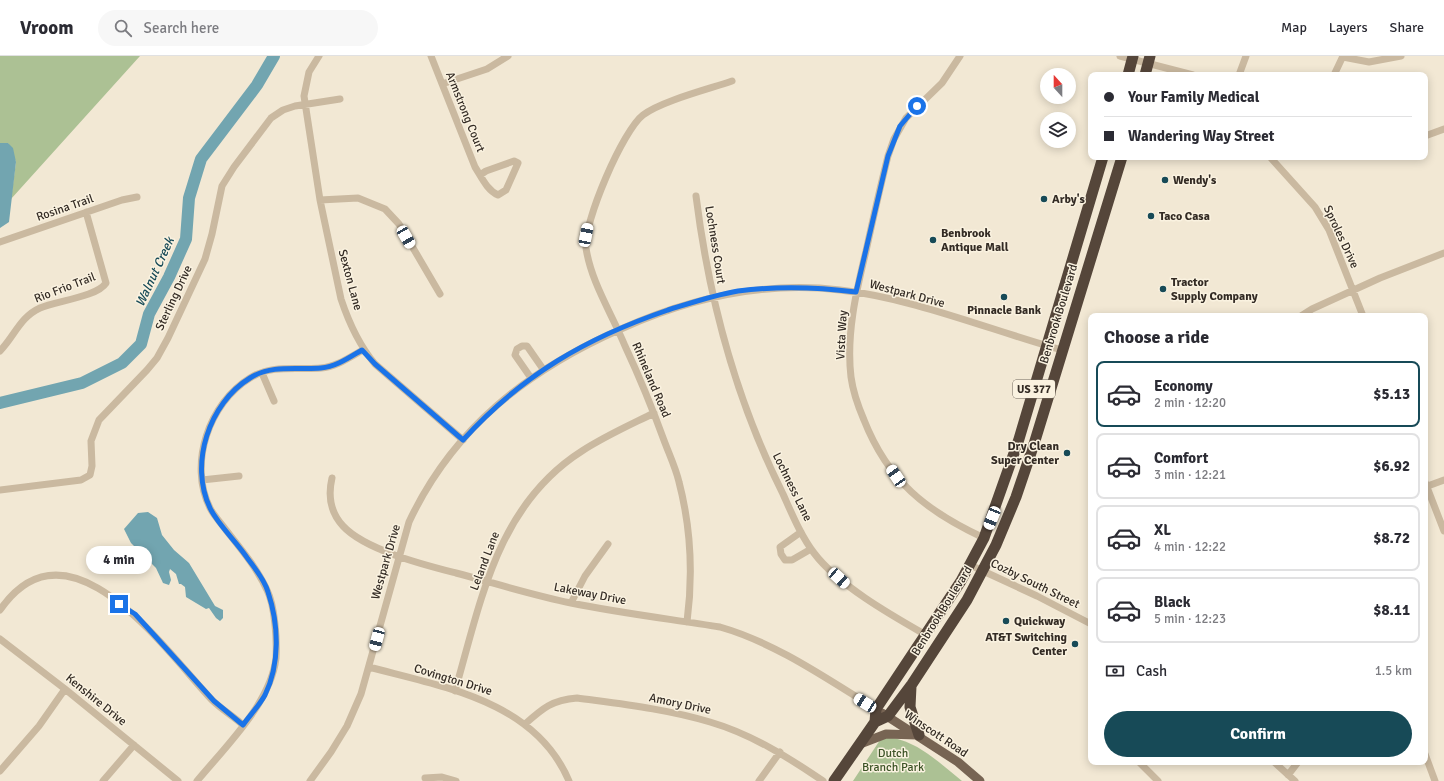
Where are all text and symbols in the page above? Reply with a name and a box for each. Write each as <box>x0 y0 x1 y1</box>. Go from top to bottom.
search box <box>98 10 378 46</box>
text: Vroom <box>20 16 74 40</box>
icon: search <box>112 17 134 39</box>
text: Search here <box>144 19 219 37</box>
text: Map <box>1281 19 1307 36</box>
text: Layers <box>1329 19 1368 36</box>
text: Share <box>1390 19 1424 36</box>
north arrow <box>1040 68 1076 104</box>
map controls <box>1040 68 1076 148</box>
street label: Armstrong Court <box>442 70 488 154</box>
text: Your Family Medical <box>1128 88 1259 106</box>
route start <box>908 97 926 115</box>
button: layers <box>1040 112 1076 148</box>
text: Wandering Way Street <box>1128 127 1274 145</box>
place label: Wendy's <box>1173 173 1217 188</box>
marker: Wendy's <box>1160 175 1170 185</box>
street label: Rosina Trail <box>34 191 96 225</box>
place label: Arby's <box>1052 192 1086 207</box>
marker: Arby's <box>1039 194 1049 204</box>
street label: Sproles Drive <box>1320 203 1362 271</box>
street label: Lochness Court <box>701 205 729 285</box>
place label: Taco Casa <box>1159 209 1210 224</box>
marker: Taco Casa <box>1146 211 1156 221</box>
car <box>578 222 594 248</box>
car <box>395 224 417 250</box>
place label: Benbrook Antique Mall <box>941 226 1009 255</box>
water label: Walnut Creek <box>132 234 179 309</box>
marker: Benbrook Antique Mall <box>928 235 938 245</box>
street label: Sexton Lane <box>335 248 365 312</box>
street label: Sterling Drive <box>152 263 196 333</box>
street label: Benbrook Boulevard <box>1037 263 1081 365</box>
street label: Rio Frio Trail <box>32 269 98 307</box>
place label: Tractor Supply Company <box>1171 275 1258 304</box>
street label: Westpark Drive <box>868 277 946 311</box>
marker: Tractor Supply Company <box>1158 284 1168 294</box>
marker: Pinnacle Bank <box>999 292 1009 302</box>
place label: Pinnacle Bank <box>967 303 1042 318</box>
street label: Vista Way <box>833 309 851 360</box>
text: Choose a ride <box>1104 326 1209 348</box>
street label: Rhineland Road <box>628 340 674 420</box>
icon: car <box>1106 376 1142 412</box>
text: Economy <box>1154 377 1213 395</box>
road number: US 377 <box>1013 380 1055 398</box>
text: $5.13 <box>1373 385 1410 403</box>
text: 2 min · 12:20 <box>1154 395 1226 411</box>
place label: Dry Clean Super Center <box>991 439 1059 468</box>
marker: Dry Clean Super Center <box>1062 448 1072 458</box>
icon: car <box>1106 448 1142 484</box>
text: Comfort <box>1154 449 1208 467</box>
street label: Lochness Lane <box>769 450 815 524</box>
text: $6.92 <box>1373 457 1410 475</box>
car <box>884 463 908 489</box>
text: 3 min · 12:21 <box>1154 467 1226 483</box>
car <box>982 505 1002 531</box>
icon: car <box>1106 520 1142 556</box>
text: XL <box>1154 521 1171 539</box>
street label: Westpark Drive <box>368 523 404 601</box>
street label: Leland Lane <box>467 529 503 593</box>
text: $8.72 <box>1373 529 1410 547</box>
text: 4 min · 12:22 <box>1154 539 1226 555</box>
callout: 4 min <box>86 546 152 574</box>
text: 4 min <box>103 552 135 568</box>
street label: Cozby South Street <box>988 556 1082 612</box>
street label: Benbrook Boulevard <box>908 563 976 659</box>
car <box>826 566 852 590</box>
street label: Lakeway Drive <box>553 580 627 608</box>
icon: car <box>1106 592 1142 628</box>
text: Black <box>1154 593 1191 611</box>
route end <box>110 595 128 613</box>
text: $8.11 <box>1373 601 1410 619</box>
text: 5 min · 12:23 <box>1154 611 1226 627</box>
place label: Quickway <box>1014 614 1065 629</box>
marker: Quickway <box>1001 616 1011 626</box>
car <box>368 626 386 652</box>
place label: AT&T Switching Center <box>985 630 1068 659</box>
marker: AT&T Switching Center <box>1070 639 1080 649</box>
icon: cash <box>1104 660 1126 682</box>
street label: Covington Drive <box>412 661 494 699</box>
text: Cash <box>1136 662 1167 680</box>
text: 1.5 km <box>1375 663 1412 679</box>
street label: Kenshire Drive <box>62 671 130 729</box>
street label: Amory Drive <box>648 690 712 718</box>
car <box>852 692 878 714</box>
street label: Winscott Road <box>901 707 971 761</box>
button: Confirm <box>1104 711 1412 757</box>
park label: Dutch Branch Park <box>862 746 924 775</box>

